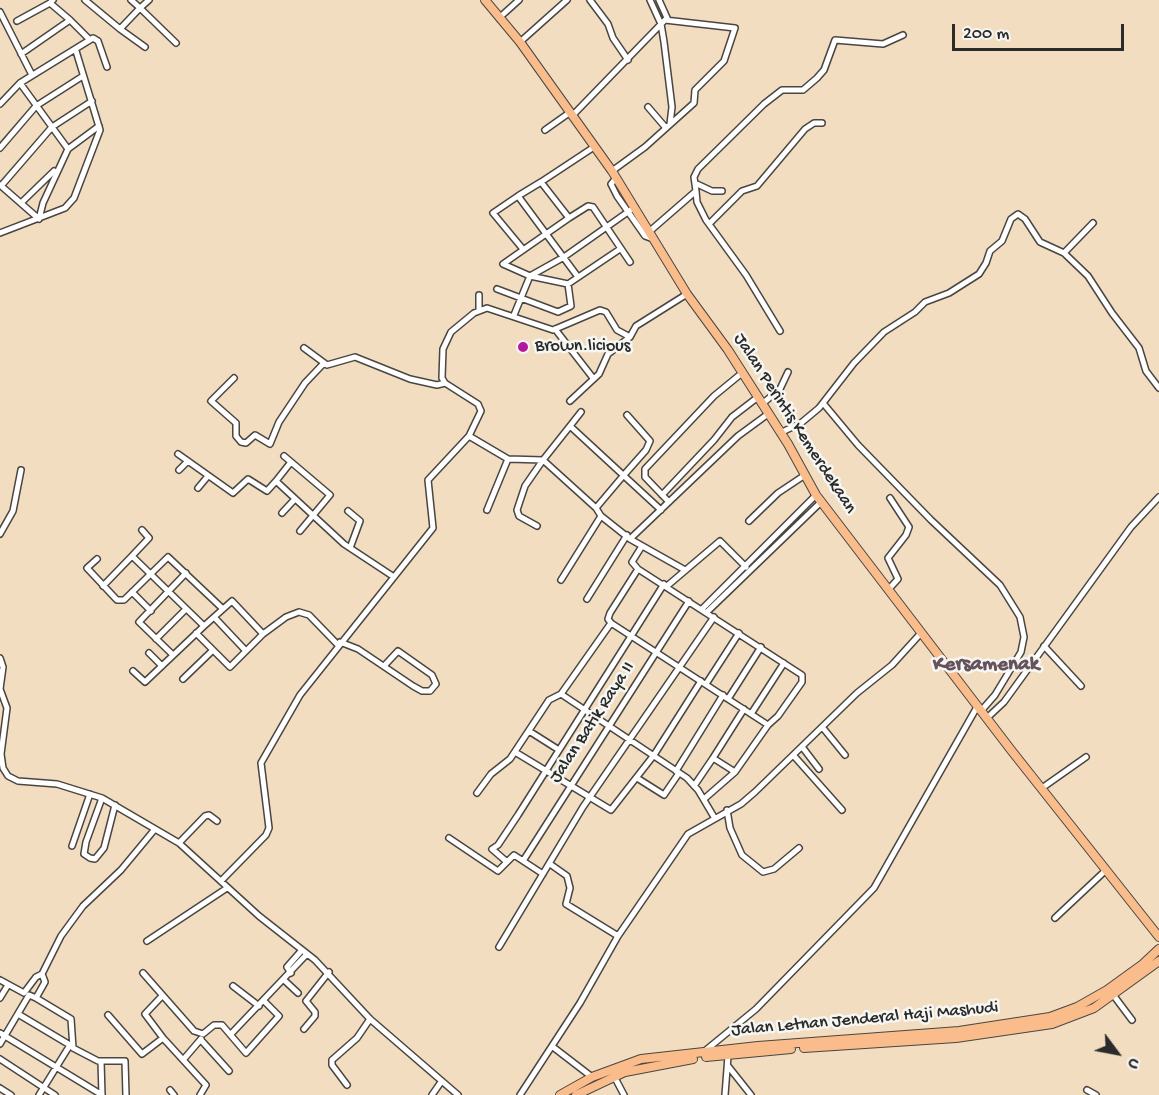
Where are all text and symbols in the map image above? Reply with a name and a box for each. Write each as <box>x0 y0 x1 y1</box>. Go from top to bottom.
scale bar <box>955 12 1128 50</box>
text: 200 m <box>963 24 1009 45</box>
street label: Jalan Perintis Kemerdekaan <box>728 330 860 518</box>
place label: Brown.licious <box>535 336 630 358</box>
marker: Brown.licious <box>516 340 530 354</box>
district label: Kersamenak <box>933 653 1039 679</box>
street label: Jalan Batik Raya II <box>546 658 640 788</box>
street label: Jalan Letnan Jenderal Haji Mashudi <box>731 998 999 1042</box>
north arrow <box>1087 1023 1147 1083</box>
text: U <box>1122 1054 1143 1072</box>

